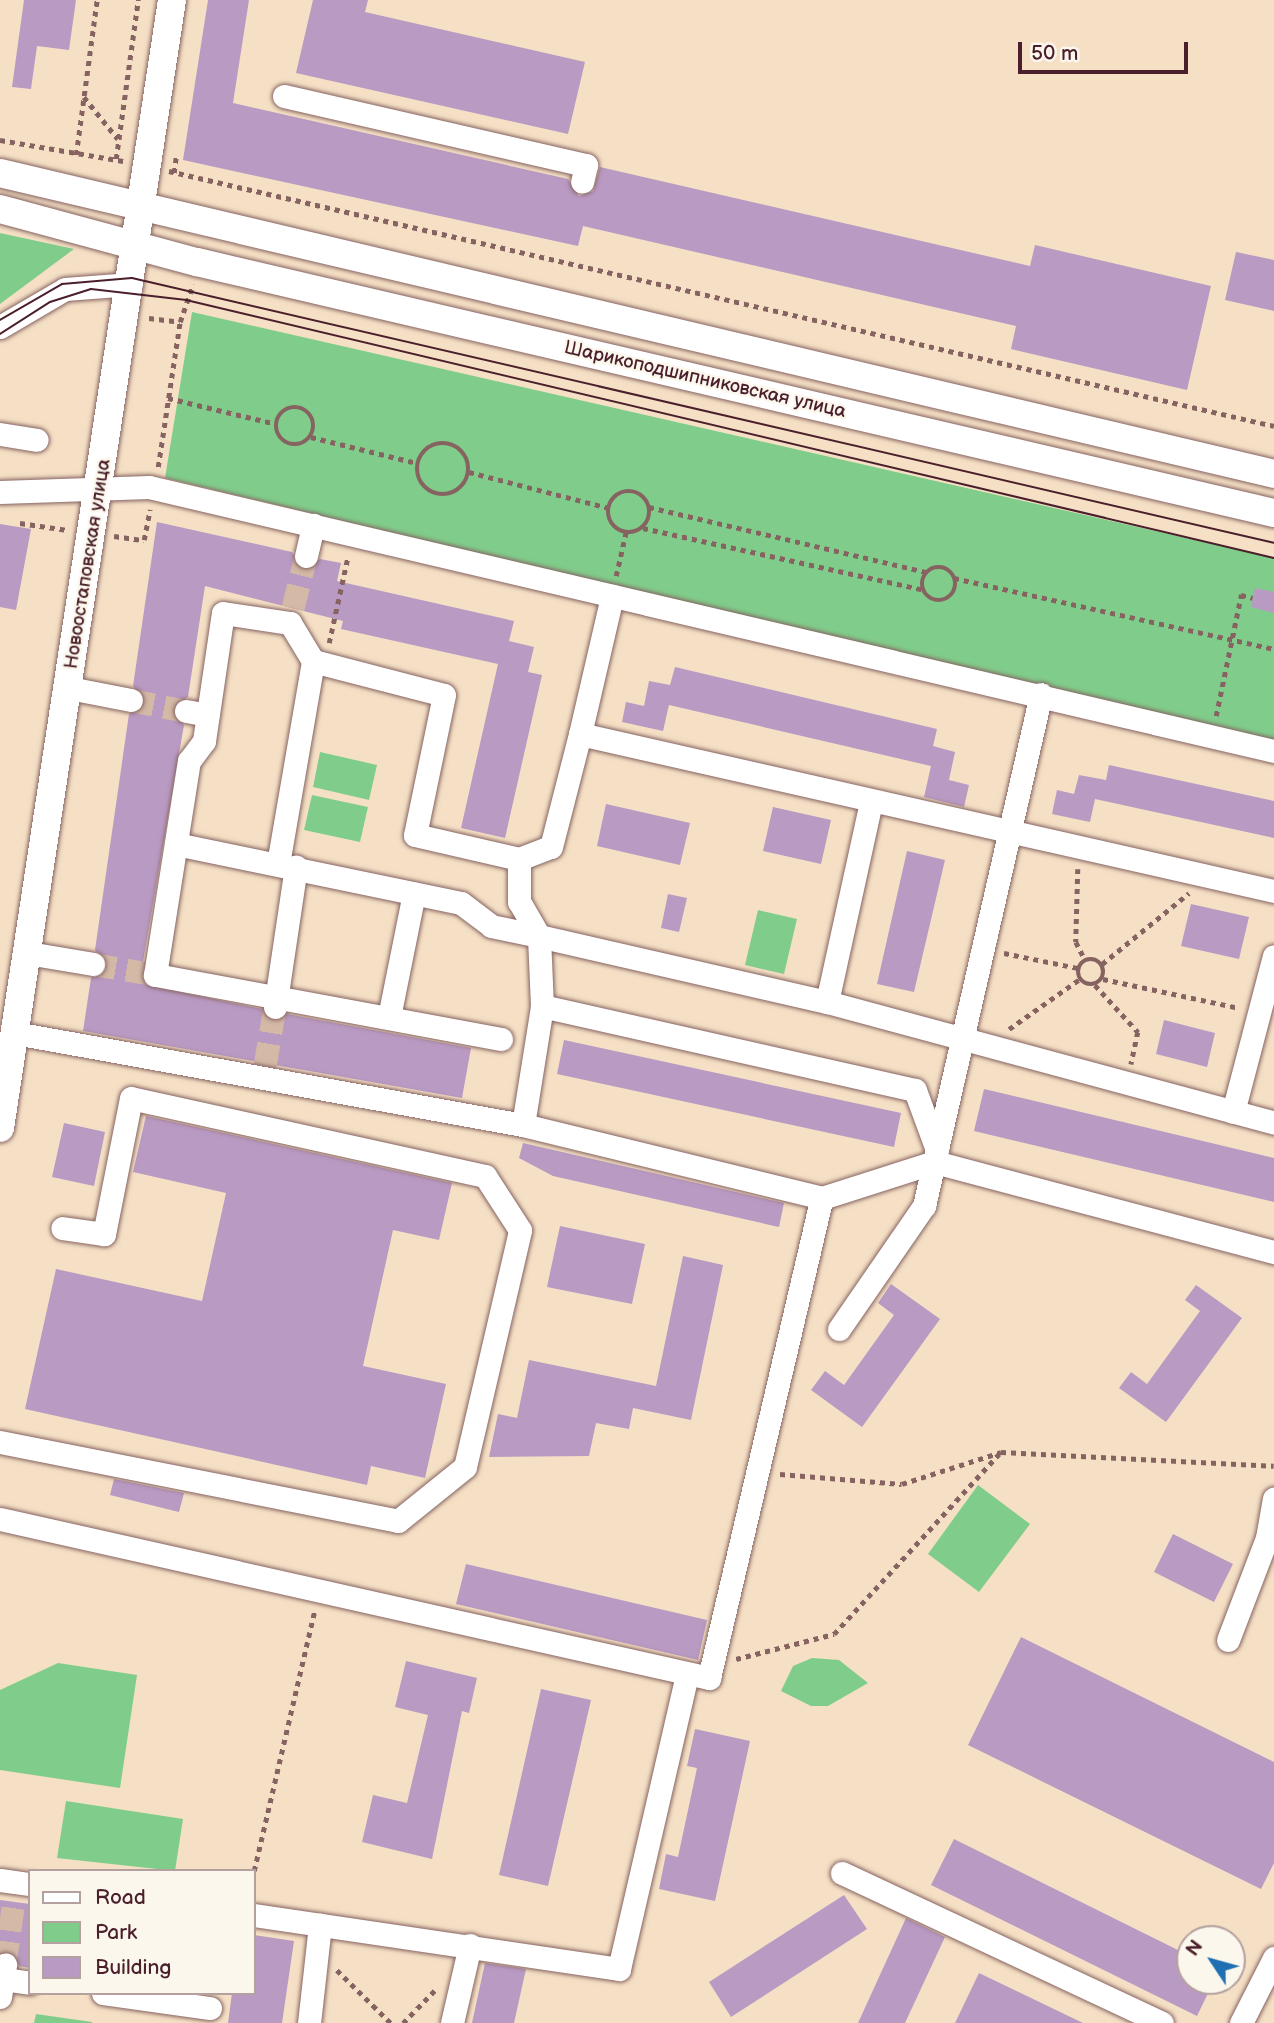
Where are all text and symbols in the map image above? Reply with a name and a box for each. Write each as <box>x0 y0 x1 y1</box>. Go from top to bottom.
scale bar <box>1022 28 1192 72</box>
text: 50 m <box>1031 41 1078 66</box>
street label: Шарикоподшипниковская улица <box>562 336 848 424</box>
street label: Новоостаповская улица <box>60 457 116 671</box>
legend <box>28 1869 256 1995</box>
text: Road <box>95 1885 146 1910</box>
text: Park <box>95 1920 137 1945</box>
north arrow <box>1176 1925 1246 1995</box>
text: N <box>1182 1936 1209 1961</box>
text: Building <box>95 1955 171 1980</box>

